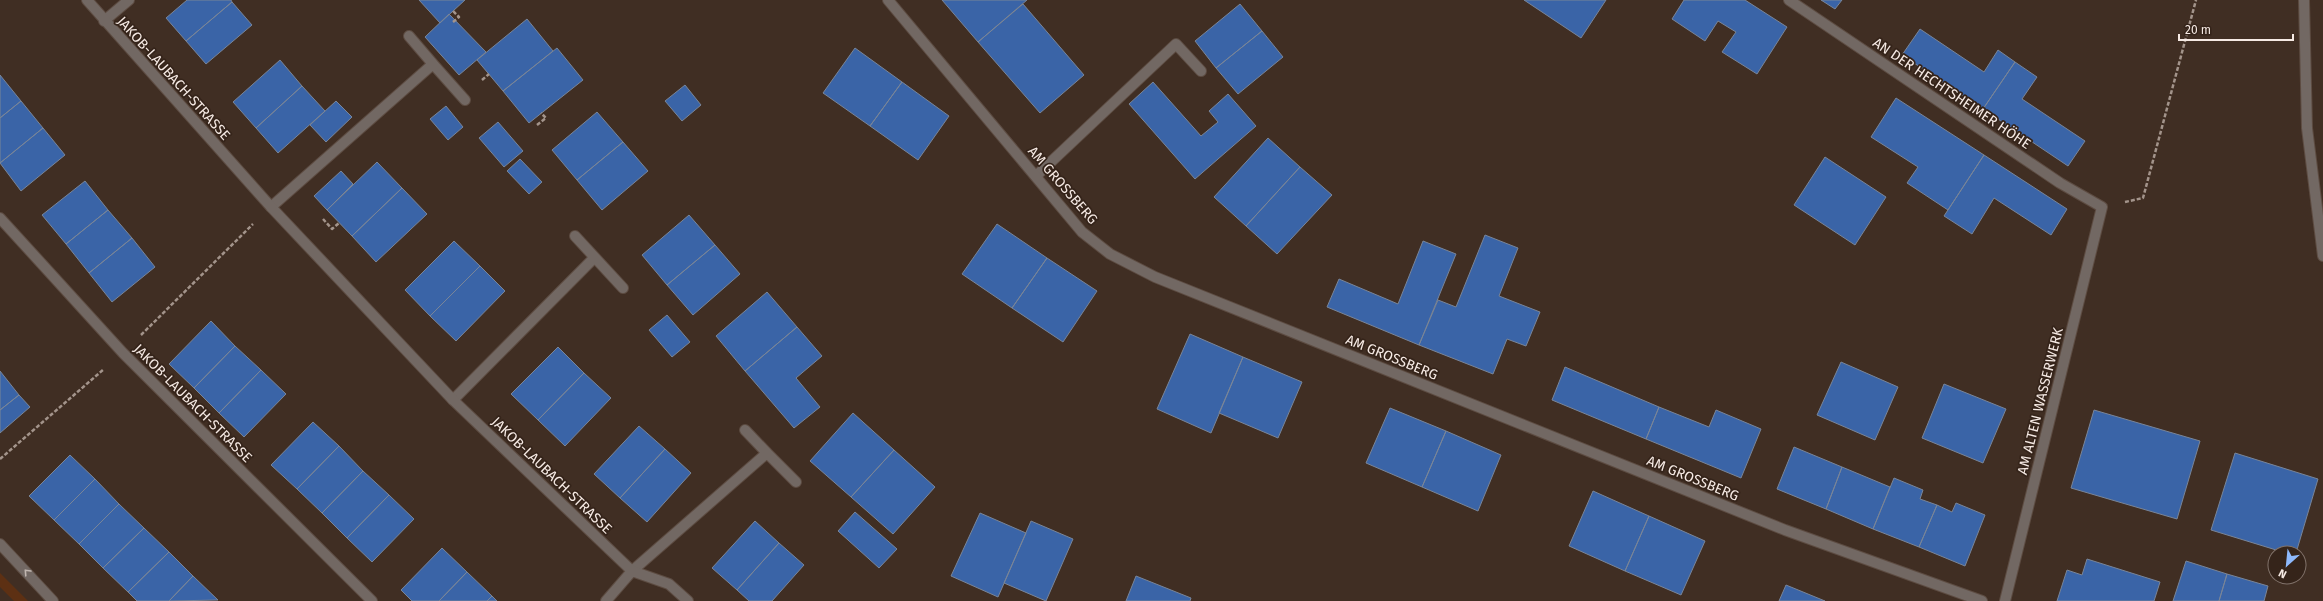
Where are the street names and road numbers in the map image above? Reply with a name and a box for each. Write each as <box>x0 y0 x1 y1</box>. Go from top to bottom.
street label: JAKOB-LAUBACH-STRASSE <box>114 13 234 144</box>
street label: AN DER HECHTSHEIMER HÖHE <box>1870 33 2034 153</box>
street label: AM GROSSBERG <box>1024 143 1101 228</box>
street label: AM ALTEN WASSERWERK <box>2014 325 2067 476</box>
street label: AM GROSSBERG <box>1343 331 1440 384</box>
street label: JAKOB-LAUBACH-STRASSE <box>130 341 255 466</box>
street label: JAKOB-LAUBACH-STRASSE <box>488 413 615 537</box>
street label: AM GROSSBERG <box>1644 452 1741 505</box>

